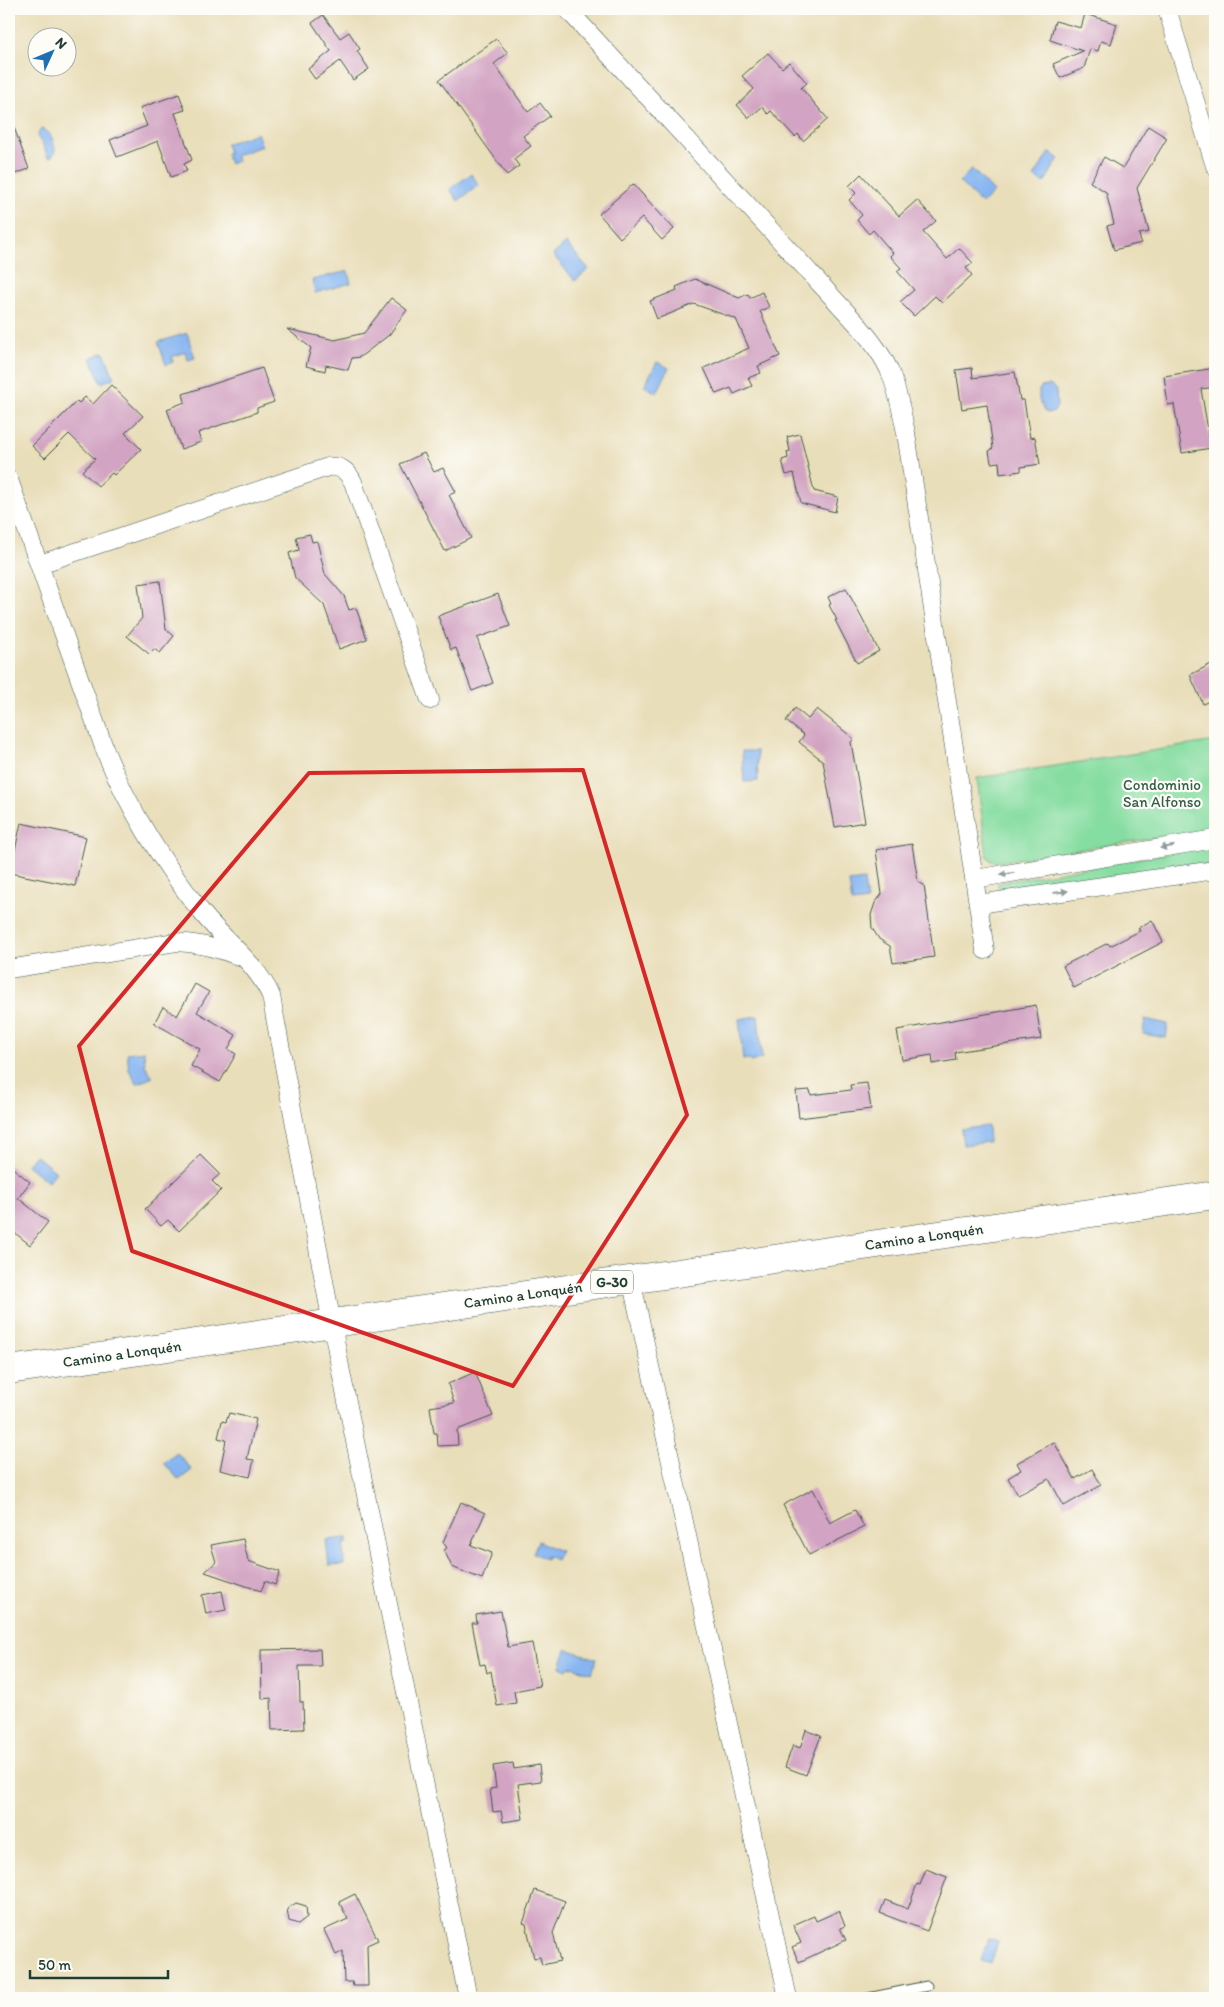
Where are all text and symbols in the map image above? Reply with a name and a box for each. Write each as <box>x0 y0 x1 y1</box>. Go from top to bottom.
north arrow <box>28 28 78 78</box>
text: N <box>52 34 70 53</box>
park label: Condominio San Alfonso <box>1123 776 1201 811</box>
one-way arrow <box>1159 844 1175 852</box>
one-way arrow <box>998 870 1014 878</box>
one-way arrow <box>1054 888 1070 896</box>
street label: Camino a Lonquén <box>864 1220 985 1254</box>
road number: G-30 <box>591 1270 633 1294</box>
street label: Camino a Lonquén <box>463 1278 584 1312</box>
street label: Camino a Lonquén <box>62 1337 183 1371</box>
scale bar <box>30 1947 168 1979</box>
text: 50 m <box>38 1956 71 1974</box>

